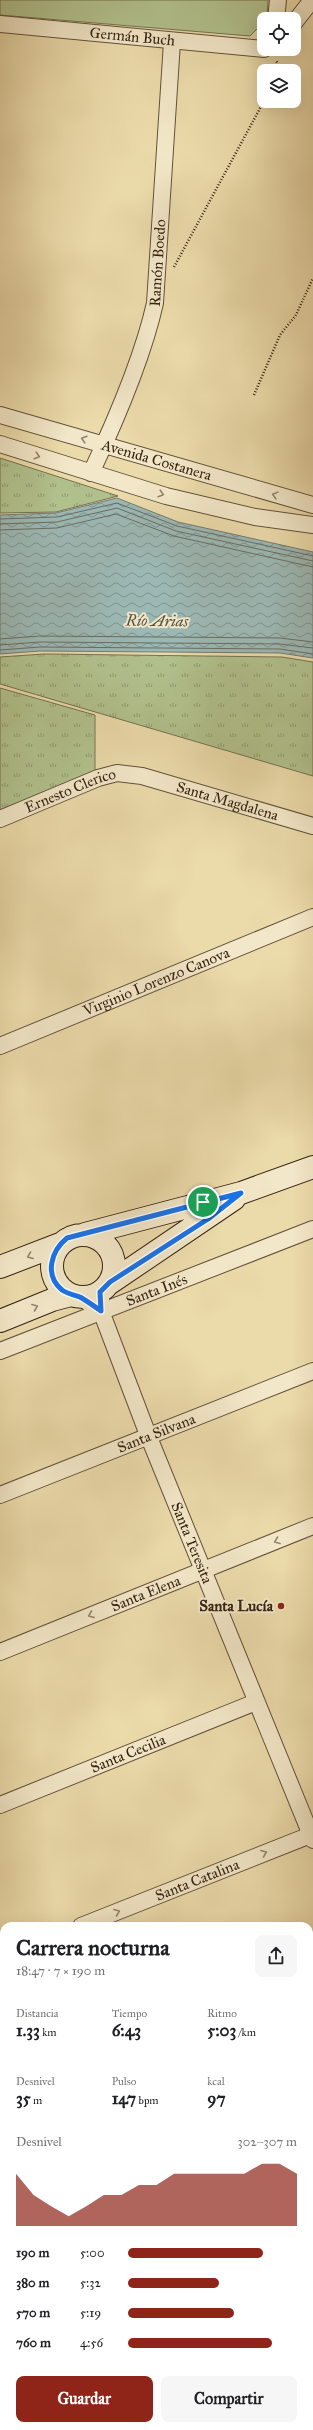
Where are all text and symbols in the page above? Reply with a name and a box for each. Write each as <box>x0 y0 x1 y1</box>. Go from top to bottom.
map controls <box>257 12 301 108</box>
button: locate <box>257 12 301 56</box>
street label: Germán Buch <box>89 24 177 50</box>
button: layers <box>257 64 301 108</box>
street label: Ramón Boedo <box>146 218 169 307</box>
one-way arrow <box>80 435 87 443</box>
street label: Avenida Costanera <box>99 435 214 485</box>
one-way arrow <box>34 451 41 460</box>
one-way arrow <box>158 489 165 498</box>
one-way arrow <box>272 491 279 500</box>
water label: Río Arias <box>125 610 189 631</box>
street label: Ernesto Clerico <box>22 765 118 817</box>
street label: Santa Magdalena <box>174 778 281 825</box>
street label: Virginio Lorenzo Canova <box>79 943 233 1020</box>
pin <box>186 1185 220 1219</box>
icon: arrive <box>192 1191 214 1213</box>
one-way arrow <box>26 1251 33 1259</box>
street label: Santa Inés <box>123 1270 190 1310</box>
one-way arrow <box>31 1304 39 1312</box>
street label: Santa Silvana <box>114 1409 199 1457</box>
street label: Santa Teresita <box>167 1499 217 1587</box>
one-way arrow <box>273 1536 280 1544</box>
street label: Santa Elena <box>108 1571 184 1615</box>
place label: Santa Lucía <box>199 1597 274 1615</box>
marker: Santa Lucía <box>276 1601 286 1611</box>
one-way arrow <box>87 1610 94 1618</box>
street label: Santa Cecilia <box>88 1730 169 1777</box>
one-way arrow <box>260 1850 267 1858</box>
street label: Santa Catalina <box>153 1855 242 1905</box>
one-way arrow <box>114 1908 121 1916</box>
text: Carrera nocturna <box>16 1934 169 1961</box>
button: share <box>255 1935 297 1977</box>
text: 18:47 · 7 × 190 m <box>16 1963 105 1979</box>
text: Distancia <box>16 2007 59 2020</box>
text: Tiempo <box>112 2007 147 2020</box>
text: Ritmo <box>207 2007 237 2020</box>
text: 1.33 <box>16 2020 40 2041</box>
text: 6:43 <box>112 2020 141 2041</box>
text: 5:03 <box>207 2020 236 2041</box>
text: km <box>40 2026 57 2039</box>
text: /km <box>236 2026 256 2039</box>
text: Desnivel <box>16 2075 55 2088</box>
text: Pulso <box>112 2075 136 2088</box>
text: kcal <box>207 2075 225 2088</box>
text: 35 <box>16 2088 31 2109</box>
text: 147 <box>112 2088 136 2109</box>
text: 97 <box>207 2088 226 2109</box>
text: m <box>31 2094 42 2107</box>
text: bpm <box>136 2094 159 2107</box>
text: Desnivel <box>16 2134 62 2150</box>
text: 302–307 m <box>238 2134 297 2150</box>
text: 190 m <box>16 2245 49 2261</box>
text: 5:00 <box>80 2245 104 2261</box>
text: 380 m <box>16 2275 49 2291</box>
text: 5:32 <box>80 2275 101 2291</box>
text: 570 m <box>16 2305 50 2321</box>
text: 5:19 <box>80 2305 101 2321</box>
text: 760 m <box>16 2335 51 2351</box>
text: 4:56 <box>80 2335 103 2351</box>
button: Guardar <box>16 2376 153 2422</box>
button: Compartir <box>161 2376 297 2422</box>

